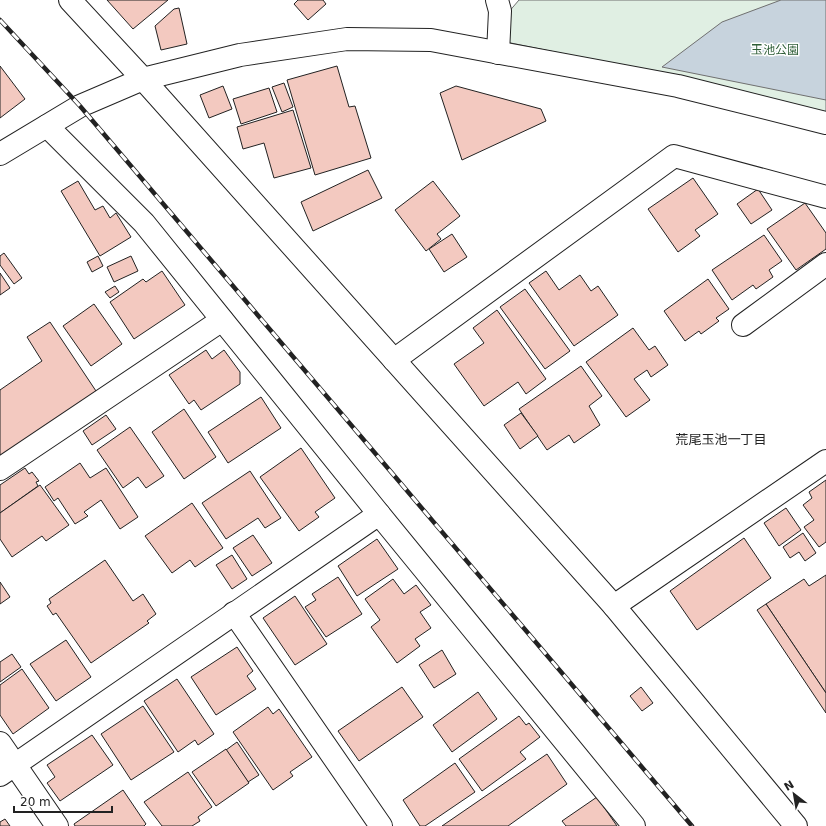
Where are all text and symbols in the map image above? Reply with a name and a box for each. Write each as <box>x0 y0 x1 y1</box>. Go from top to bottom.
park label: 玉池公園 <box>751 43 799 57</box>
district label: 荒尾玉池一丁目 <box>675 432 767 447</box>
north arrow <box>774 774 814 814</box>
text: N <box>782 778 796 794</box>
scale bar <box>14 788 112 814</box>
text: 20 m <box>20 795 51 809</box>

